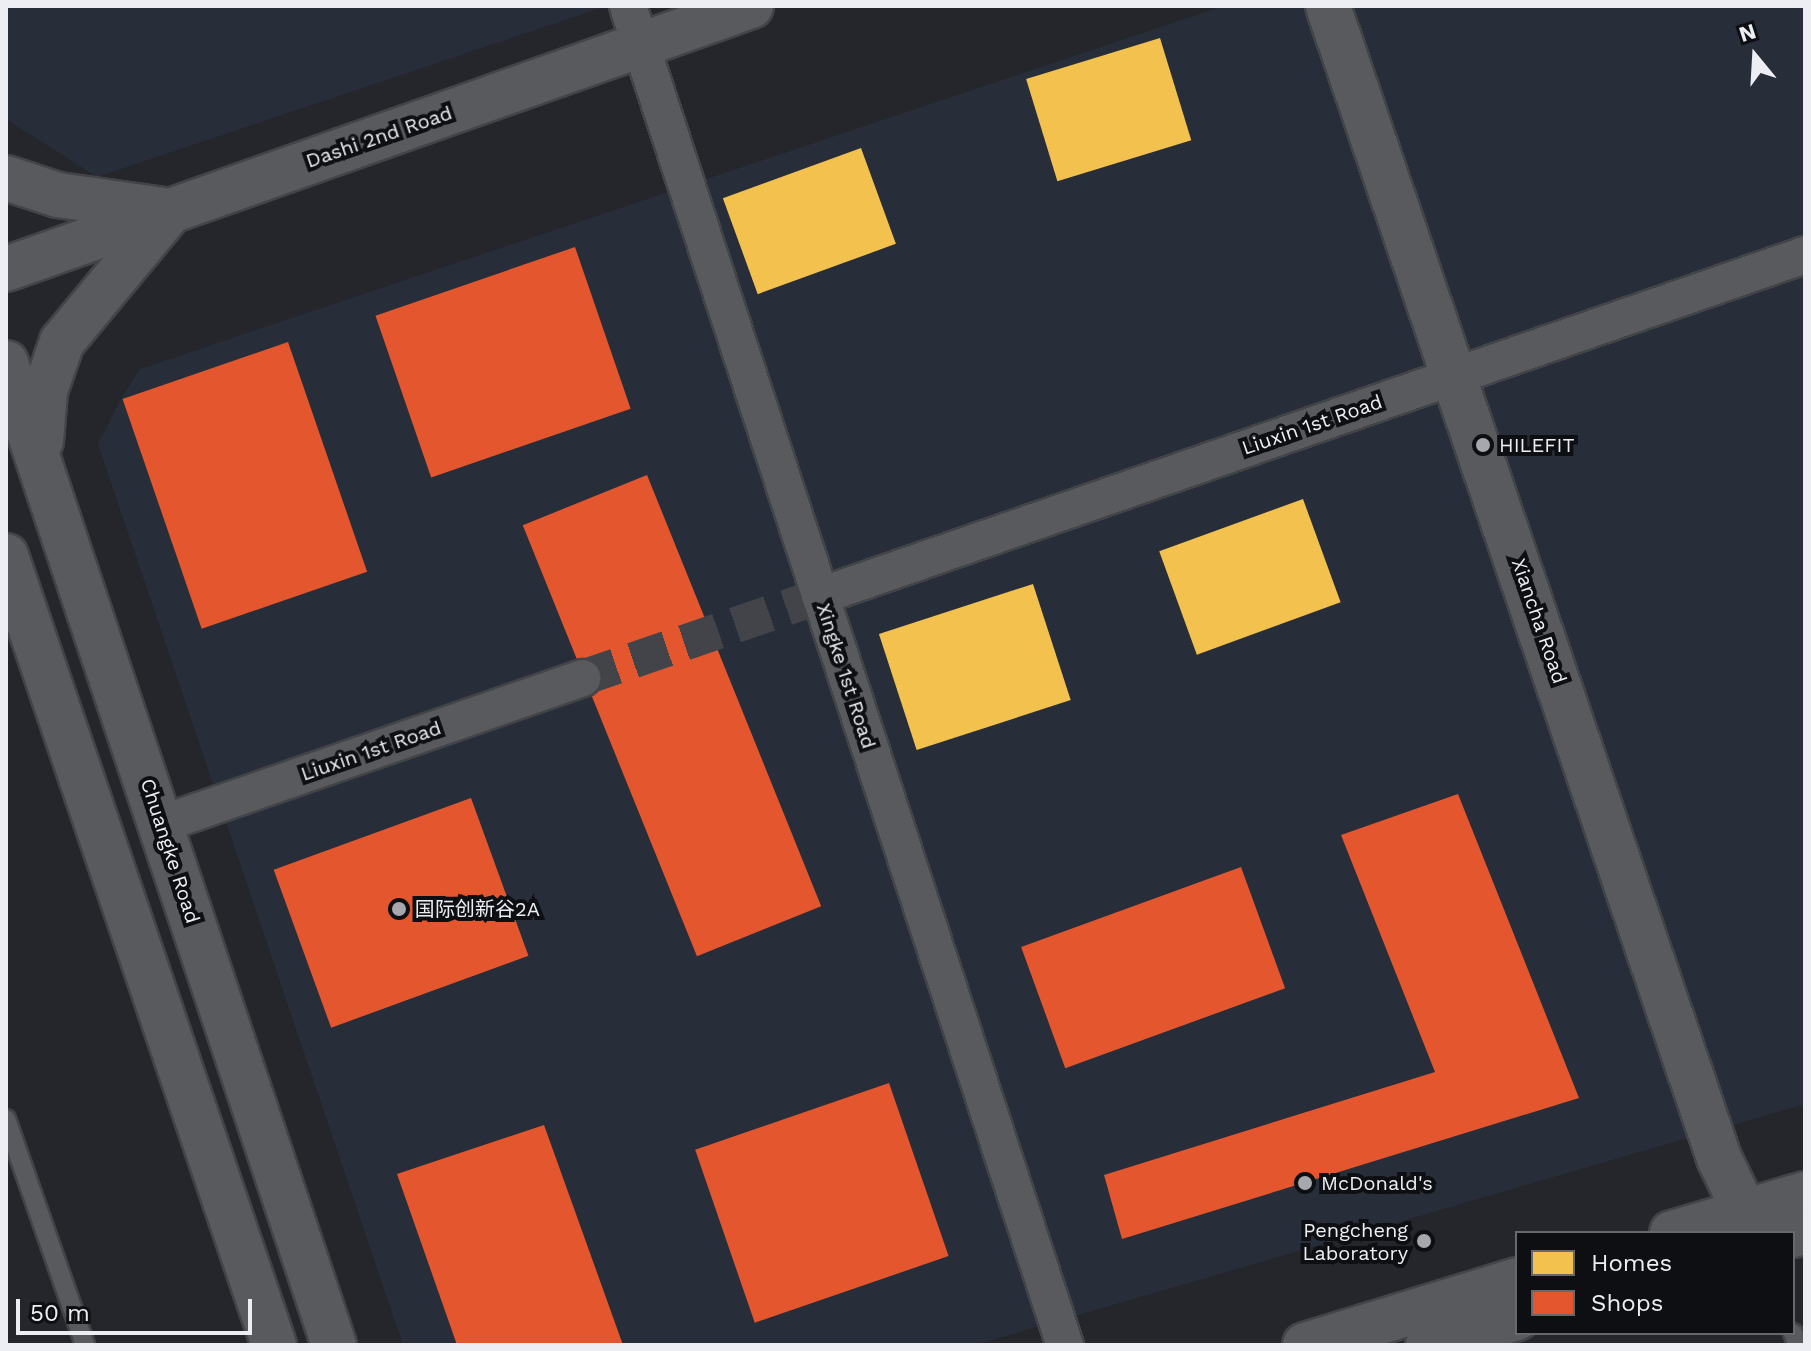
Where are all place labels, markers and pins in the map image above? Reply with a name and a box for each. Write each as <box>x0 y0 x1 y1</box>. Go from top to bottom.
place label: HILEFIT <box>1499 433 1575 457</box>
marker: HILEFIT <box>1474 436 1492 454</box>
place label: 国际创新谷2A <box>415 897 540 921</box>
marker: 国际创新谷2A <box>390 900 408 918</box>
place label: McDonald's <box>1321 1171 1433 1195</box>
marker: McDonald's <box>1296 1174 1314 1192</box>
place label: Pengcheng Laboratory <box>1303 1218 1408 1265</box>
marker: Pengcheng Laboratory <box>1415 1232 1433 1250</box>

